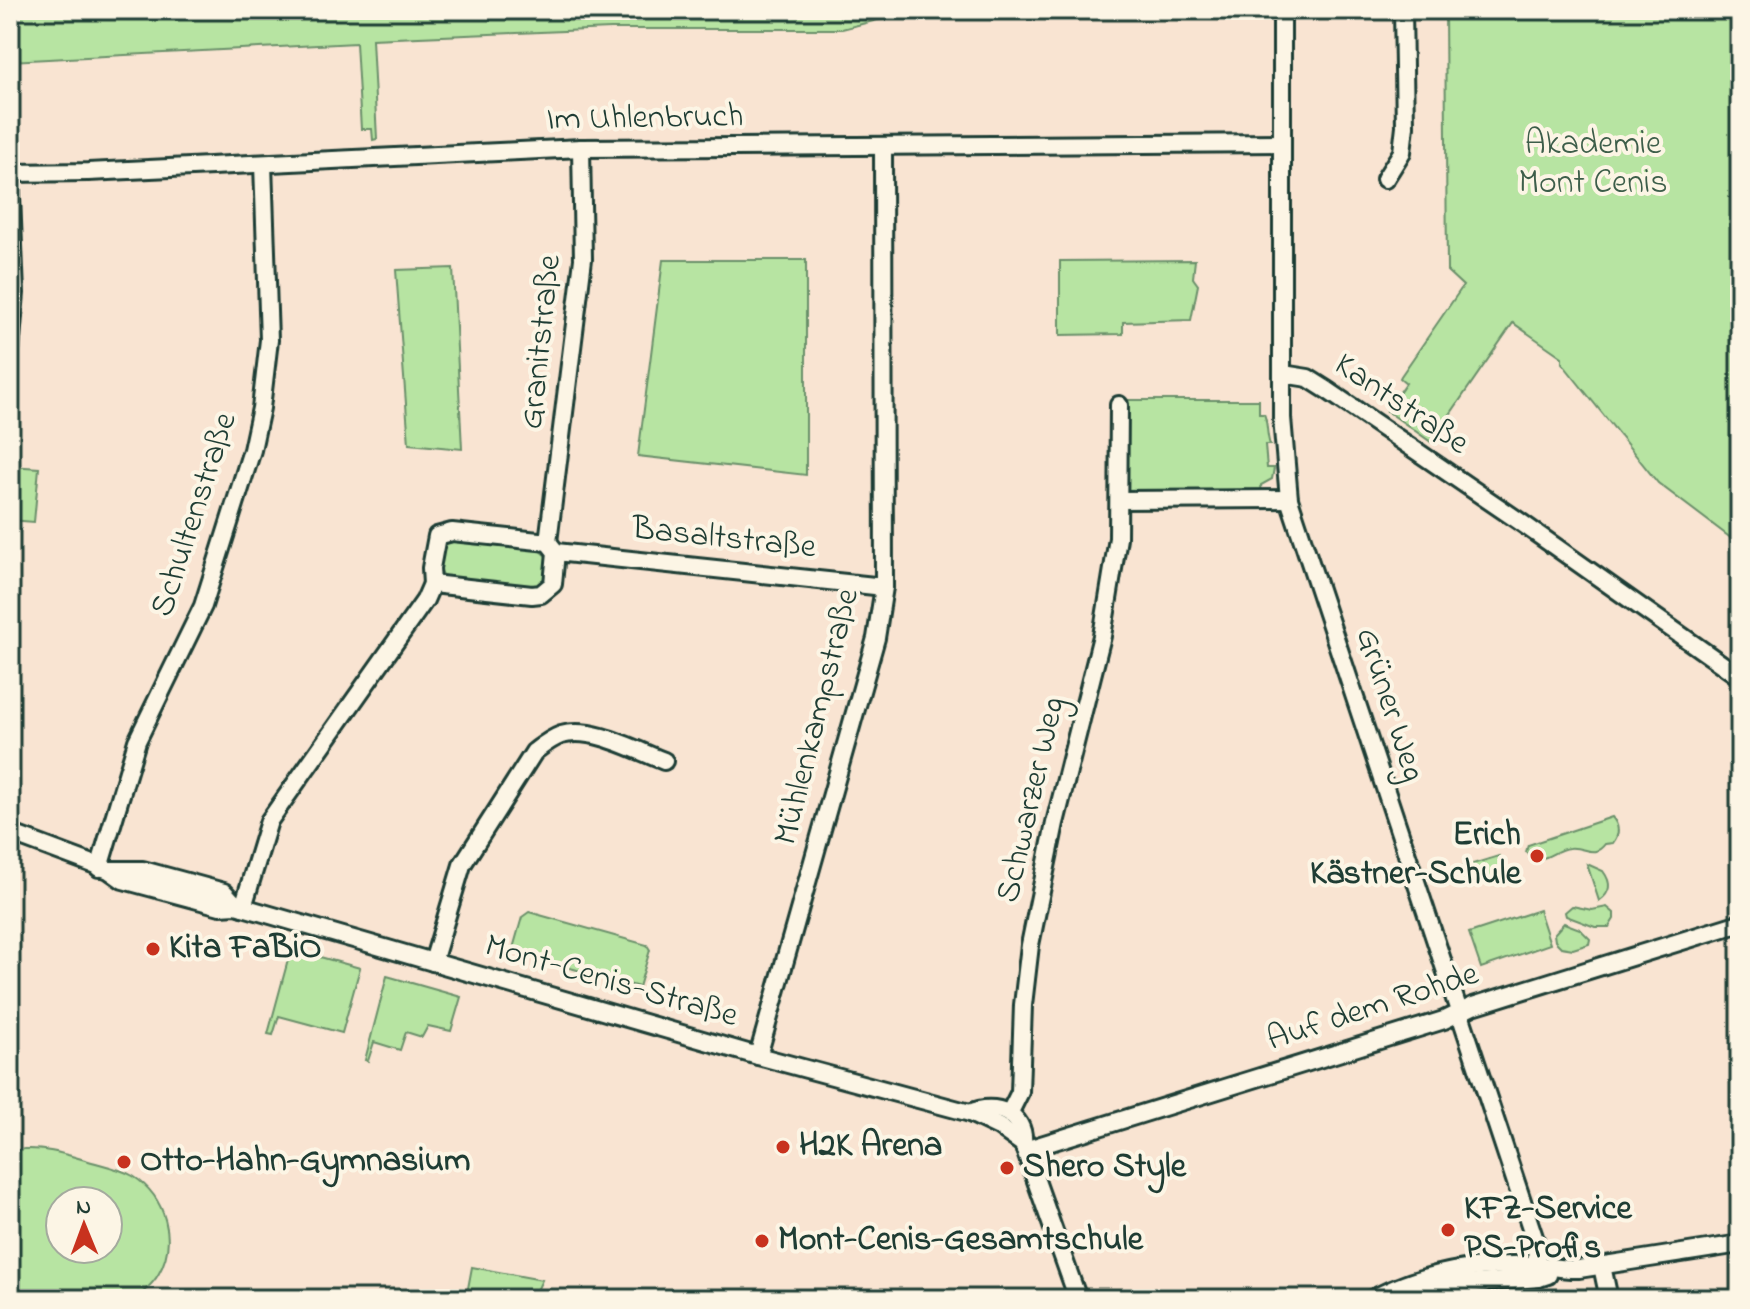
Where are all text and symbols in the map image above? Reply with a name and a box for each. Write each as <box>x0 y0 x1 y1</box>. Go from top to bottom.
street label: Im Uhlenbruch <box>546 92 744 146</box>
park label: Akademie Mont Cenis <box>1518 120 1668 209</box>
street label: Granitstraße <box>508 252 576 432</box>
street label: Kantstraße <box>1323 341 1479 469</box>
street label: Schultenstraße <box>138 406 252 624</box>
street label: Basaltstraße <box>629 504 819 574</box>
street label: Mühlenkampstraße <box>762 583 874 850</box>
street label: Grüner Weg <box>1341 622 1437 788</box>
street label: Schwarzer Weg <box>984 692 1080 908</box>
place label: Erich Kästner-Schule <box>1310 811 1522 900</box>
marker: Erich Kästner-Schule <box>1528 847 1546 865</box>
street label: Mont-Cenis-Straße <box>479 922 744 1042</box>
place label: Kita FaBiO <box>169 924 322 974</box>
marker: Kita FaBiO <box>144 940 162 958</box>
street label: Auf dem Rohde <box>1261 950 1486 1066</box>
place label: H2K Arena <box>799 1122 942 1172</box>
place label: Otto-Hahn-Gymnasium <box>140 1137 470 1188</box>
marker: H2K Arena <box>774 1138 792 1156</box>
place label: Shero Style <box>1023 1143 1187 1194</box>
marker: Otto-Hahn-Gymnasium <box>115 1153 133 1171</box>
marker: Shero Style <box>998 1159 1016 1177</box>
north arrow <box>44 1185 124 1265</box>
place label: KFZ-Service PS-Profis <box>1464 1185 1633 1274</box>
text: N <box>76 1192 91 1224</box>
place label: Mont-Cenis-Gesamtschule <box>778 1216 1144 1266</box>
marker: KFZ-Service PS-Profis <box>1439 1221 1457 1239</box>
marker: Mont-Cenis-Gesamtschule <box>753 1232 771 1250</box>

